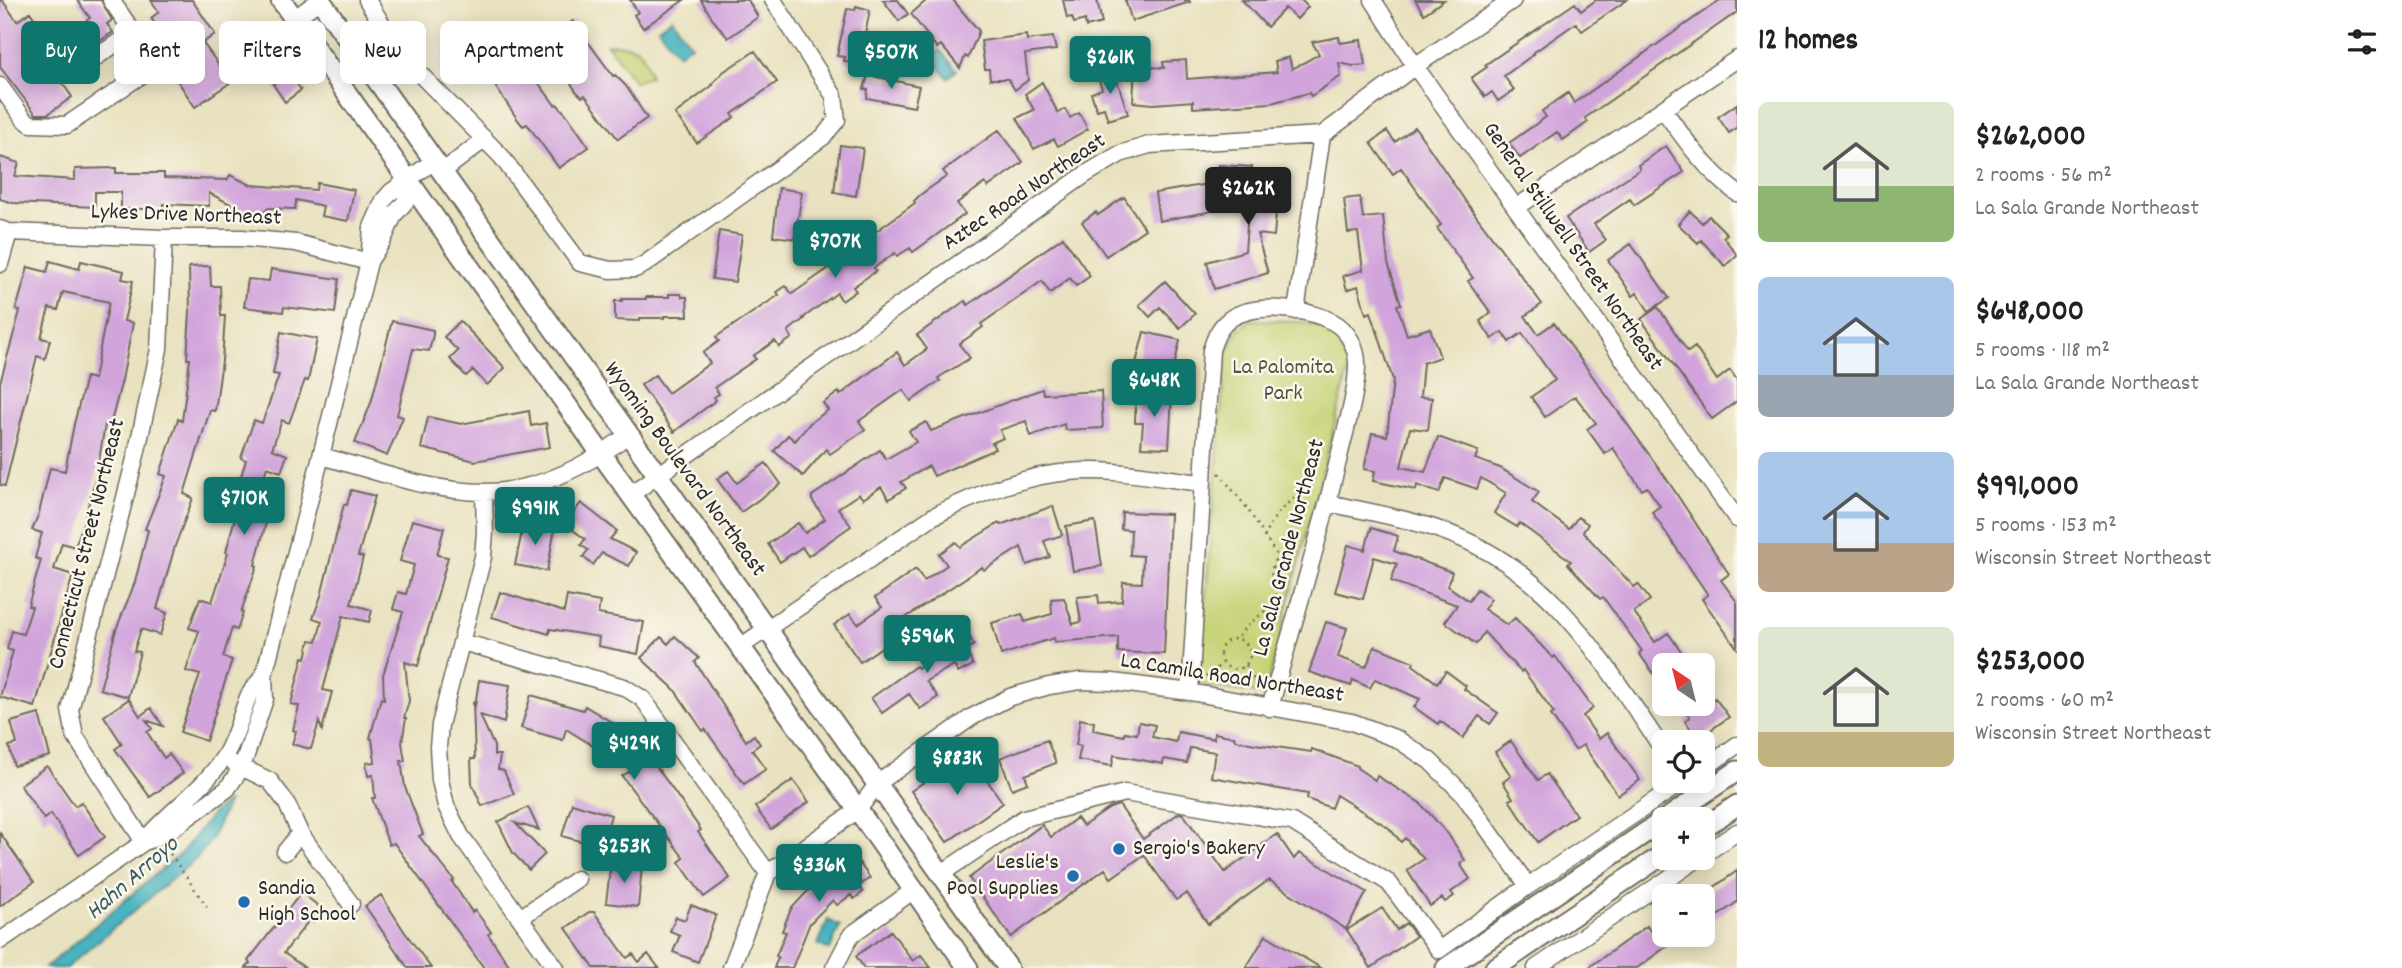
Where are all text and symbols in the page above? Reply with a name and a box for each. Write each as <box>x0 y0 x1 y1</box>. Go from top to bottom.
chip: Buy <box>21 21 100 84</box>
chip: Rent <box>114 21 205 84</box>
chip: Filters <box>219 21 326 84</box>
chip: New <box>340 21 426 84</box>
chip: Apartment <box>440 21 588 84</box>
text: 12 homes <box>1758 21 1858 64</box>
icon: filters <box>2343 23 2381 61</box>
pin: $507K <box>842 32 940 91</box>
pin: $261K <box>1061 36 1159 96</box>
text: $507K <box>864 37 918 70</box>
text: $261K <box>1086 42 1134 75</box>
street label: General Stillwell Street Northeast <box>1473 116 1671 378</box>
text: $262,000 <box>1975 117 2086 160</box>
street label: Aztec Road Northeast <box>937 126 1113 260</box>
icon: home <box>1814 130 1898 214</box>
text: 2 rooms · 56 m² <box>1975 160 2112 193</box>
pin: $262K <box>1199 168 1297 227</box>
text: $262K <box>1221 173 1275 206</box>
text: La Sala Grande Northeast <box>1975 193 2199 226</box>
street label: Lykes Drive Northeast <box>90 196 282 236</box>
pin: $707K <box>786 220 884 280</box>
text: $707K <box>809 226 861 259</box>
text: $648,000 <box>1975 292 2084 335</box>
icon: home <box>1814 305 1898 389</box>
text: 5 rooms · 118 m² <box>1975 335 2110 368</box>
park label: La Palomita Park <box>1232 352 1335 411</box>
street label: Wyoming Boulevard Northeast <box>595 356 773 584</box>
pin: $648K <box>1105 360 1203 419</box>
text: $648K <box>1128 365 1180 398</box>
text: La Sala Grande Northeast <box>1975 368 2199 401</box>
street label: Connecticut Street Northeast <box>41 415 135 673</box>
street label: La Sala Grande Northeast <box>1245 436 1335 660</box>
text: $991,000 <box>1975 467 2079 510</box>
pin: $710K <box>195 477 293 537</box>
icon: home <box>1814 480 1898 564</box>
text: $710K <box>220 483 268 516</box>
pin: $991K <box>486 488 584 547</box>
text: $991K <box>511 493 559 526</box>
text: 5 rooms · 153 m² <box>1975 510 2117 543</box>
text: Wisconsin Street Northeast <box>1975 543 2211 576</box>
pin: $596K <box>878 616 976 675</box>
text: $596K <box>900 621 954 654</box>
text: $253,000 <box>1975 642 2085 685</box>
street label: La Camila Road Northeast <box>1118 645 1346 713</box>
north arrow <box>1652 653 1715 716</box>
map controls <box>1652 653 1715 947</box>
icon: home <box>1814 655 1898 739</box>
text: 2 rooms · 60 m² <box>1975 685 2114 718</box>
text: Wisconsin Street Northeast <box>1975 718 2211 751</box>
pin: $429K <box>585 722 683 782</box>
text: $429K <box>608 728 660 761</box>
button: locate <box>1652 730 1715 793</box>
pin: $883K <box>908 738 1006 797</box>
text: $883K <box>932 743 982 776</box>
button: + <box>1652 807 1715 870</box>
pin: $253K <box>575 826 673 885</box>
water label: Hahn Arroyo <box>79 828 188 929</box>
text: $253K <box>597 831 651 864</box>
place label: Sergio's Bakery <box>1133 833 1266 866</box>
marker: Sergio's Bakery <box>1111 841 1127 857</box>
pin: $336K <box>770 844 868 904</box>
place label: Leslie's Pool Supplies <box>947 847 1059 906</box>
text: $336K <box>792 850 846 883</box>
marker: Leslie's Pool Supplies <box>1065 868 1081 884</box>
place label: Sandia High School <box>258 873 356 932</box>
button: − <box>1652 884 1715 947</box>
marker: Sandia High School <box>236 894 252 910</box>

